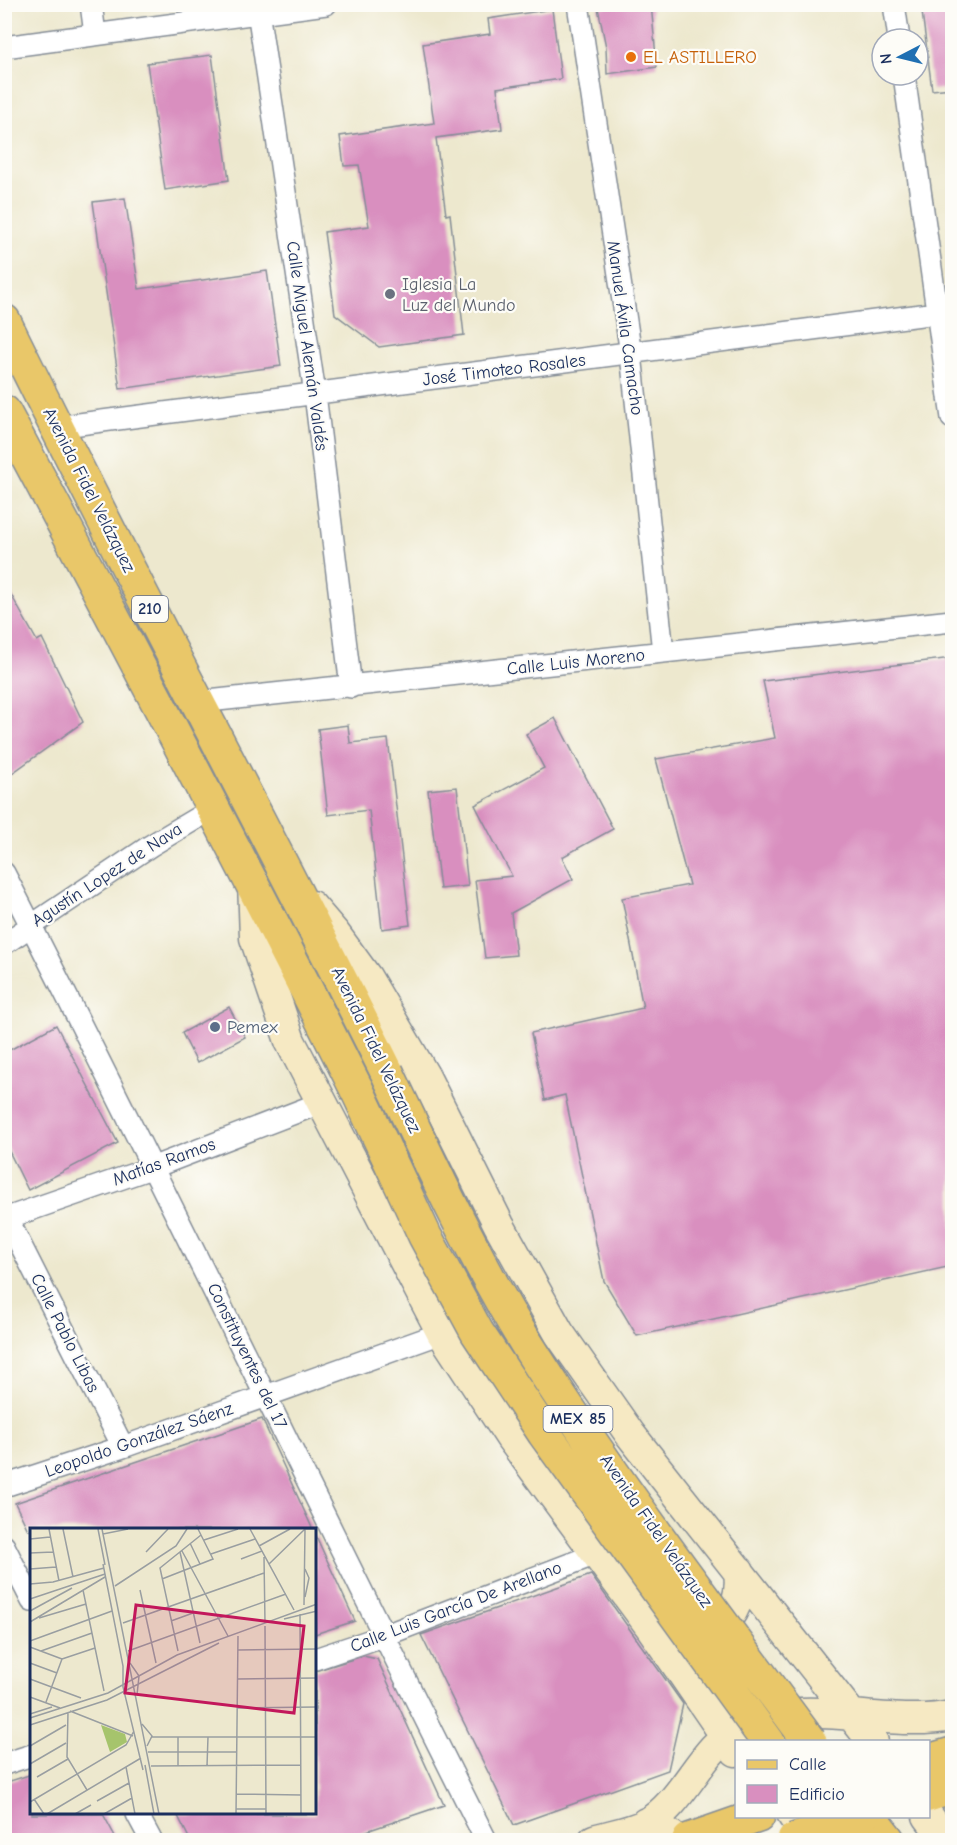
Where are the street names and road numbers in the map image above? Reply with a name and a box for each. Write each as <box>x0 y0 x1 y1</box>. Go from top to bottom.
street label: Manuel Ávila Camacho <box>602 239 649 417</box>
street label: Calle Miguel Alemán Valdés <box>282 240 332 452</box>
street label: José Timoteo Rosales <box>421 350 587 390</box>
street label: Avenida Fidel Velázquez <box>38 404 140 576</box>
road number: 210 <box>132 596 168 622</box>
street label: Calle Luis Moreno <box>506 644 646 680</box>
street label: Agustín Lopez de Nava <box>28 819 186 931</box>
street label: Avenida Fidel Velázquez <box>327 964 425 1137</box>
street label: Matías Ramos <box>110 1134 218 1190</box>
street label: Calle Pablo Libas <box>26 1270 104 1396</box>
street label: Constituyentes del 17 <box>203 1280 292 1433</box>
street label: Leopoldo González Sáenz <box>42 1398 236 1482</box>
road number: MEX 85 <box>544 1406 612 1432</box>
street label: Avenida Fidel Velázquez <box>595 1450 717 1612</box>
street label: Calle Luis García De Arellano <box>347 1557 565 1657</box>

